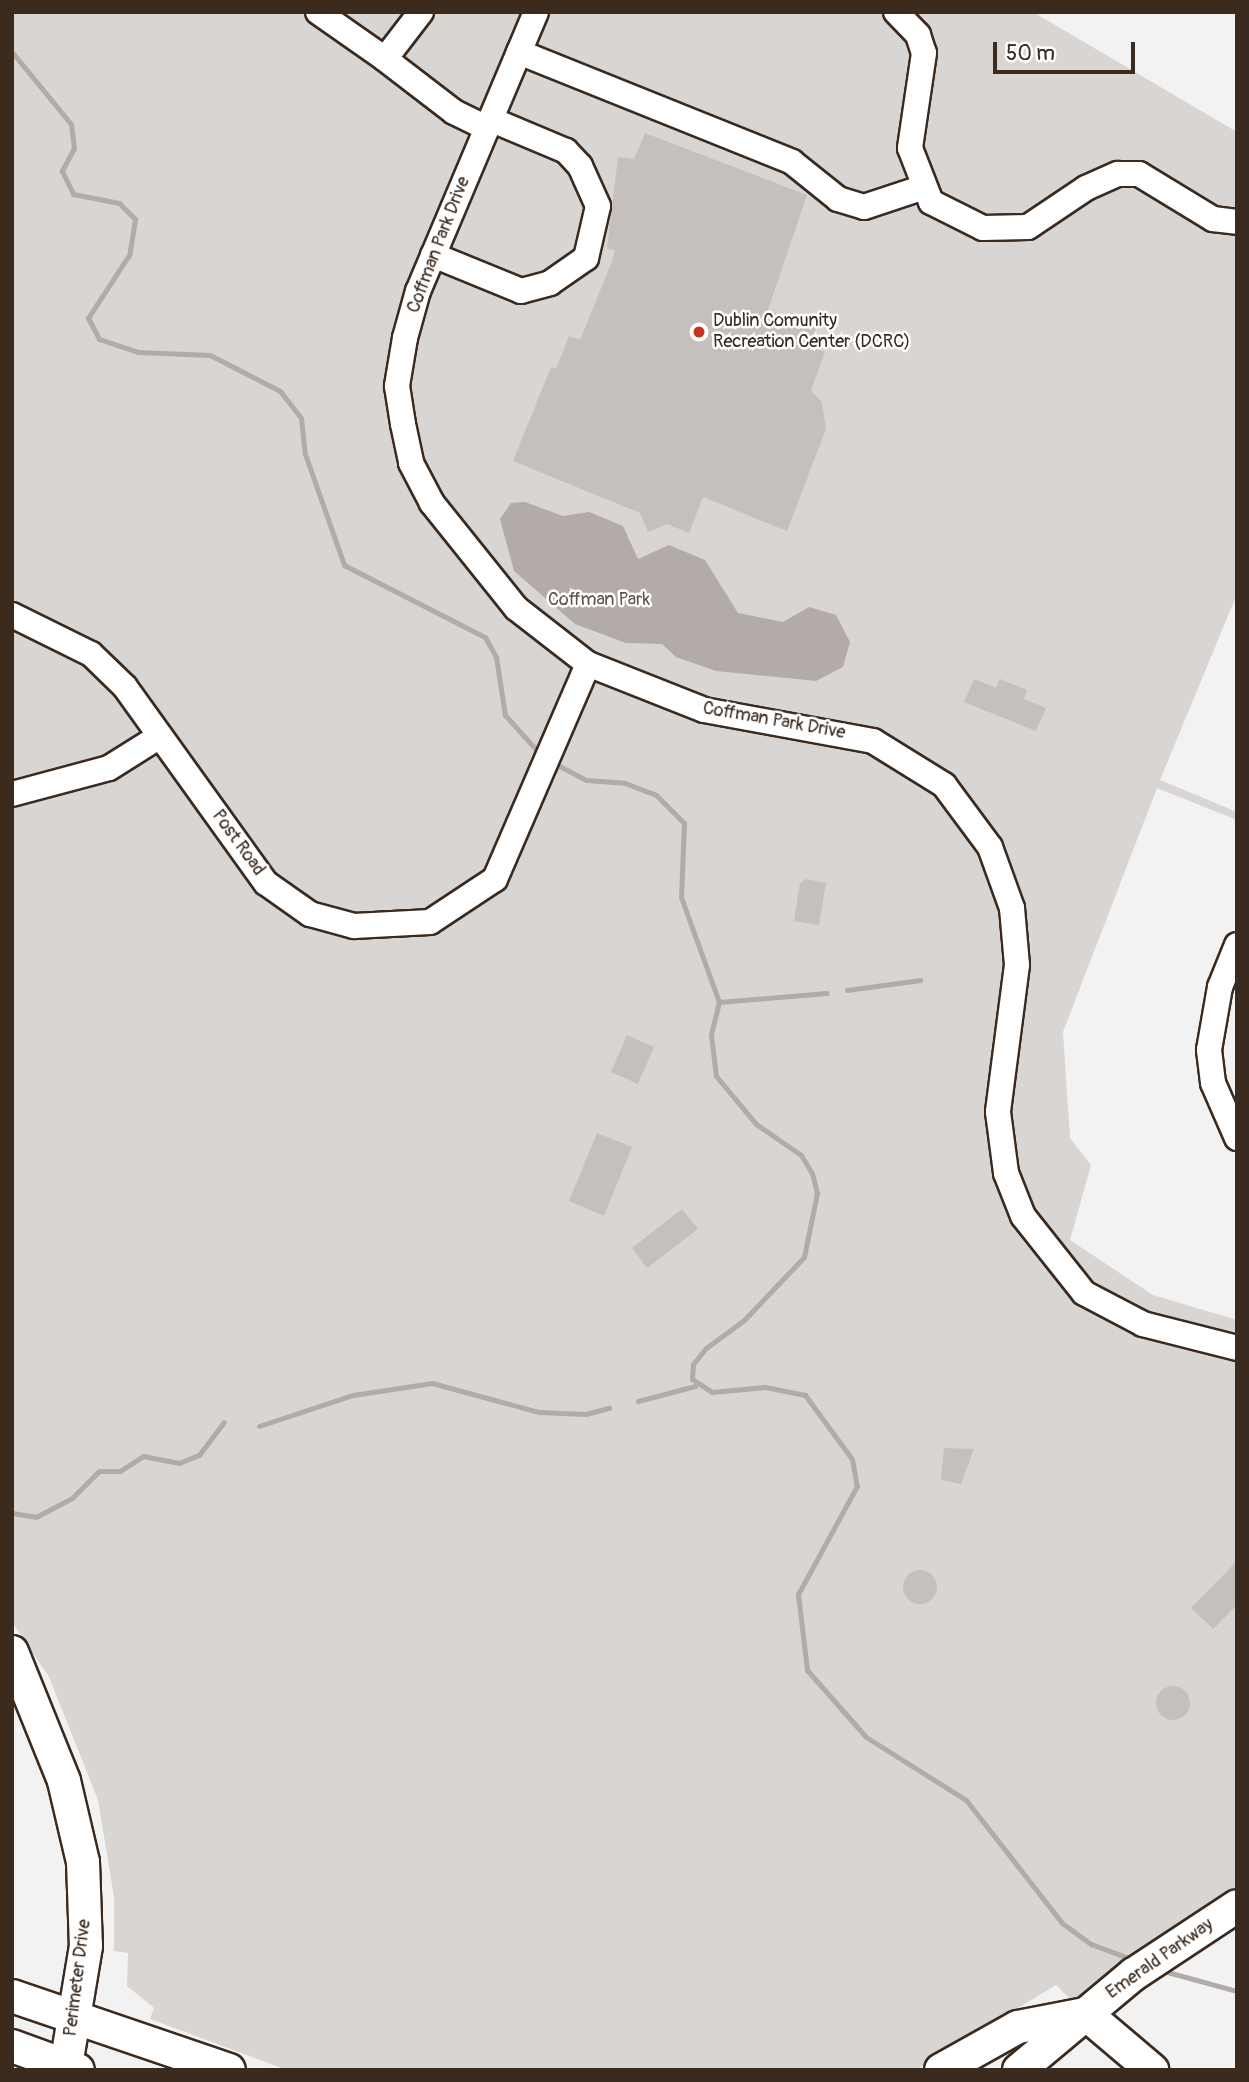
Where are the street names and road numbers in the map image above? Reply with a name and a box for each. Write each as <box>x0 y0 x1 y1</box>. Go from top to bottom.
street label: Coffman Park Drive <box>403 174 475 316</box>
street label: Coffman Park Drive <box>701 698 847 744</box>
street label: Post Road <box>207 806 269 880</box>
street label: Emerald Parkway <box>1102 1914 1218 2004</box>
street label: Perimeter Drive <box>60 1918 96 2038</box>

